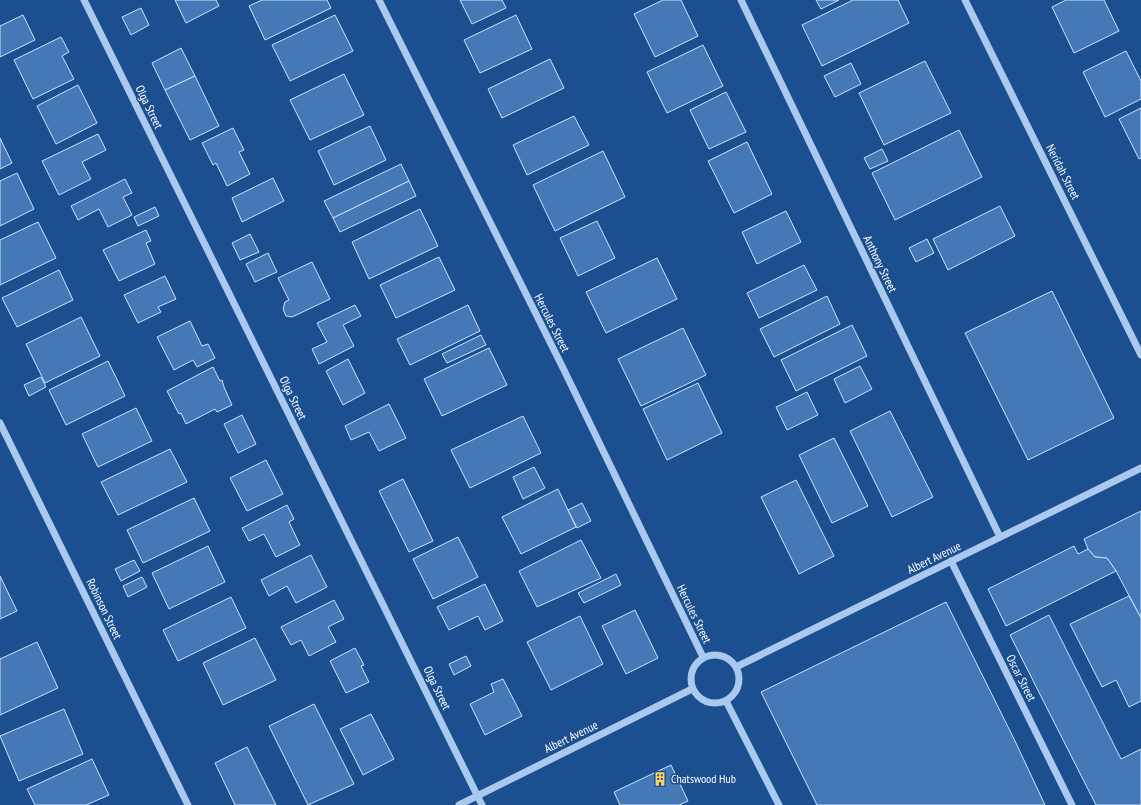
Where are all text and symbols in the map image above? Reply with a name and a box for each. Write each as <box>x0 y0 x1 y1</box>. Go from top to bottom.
street label: Olga Street <box>132 82 167 132</box>
street label: Neridah Street <box>1043 142 1084 203</box>
street label: Anthony Street <box>860 233 901 295</box>
street label: Hercules Street <box>531 291 574 355</box>
street label: Olga Street <box>276 373 311 423</box>
street label: Albert Avenue <box>904 538 963 577</box>
street label: Robinson Street <box>83 576 126 642</box>
street label: Hercules Street <box>674 582 715 646</box>
street label: Oscar Street <box>1003 652 1040 704</box>
street label: Olga Street <box>420 663 455 713</box>
street label: Albert Avenue <box>541 717 600 756</box>
building icon: Chatswood Hub <box>652 771 668 787</box>
place label: Chatswood Hub <box>671 771 736 786</box>

